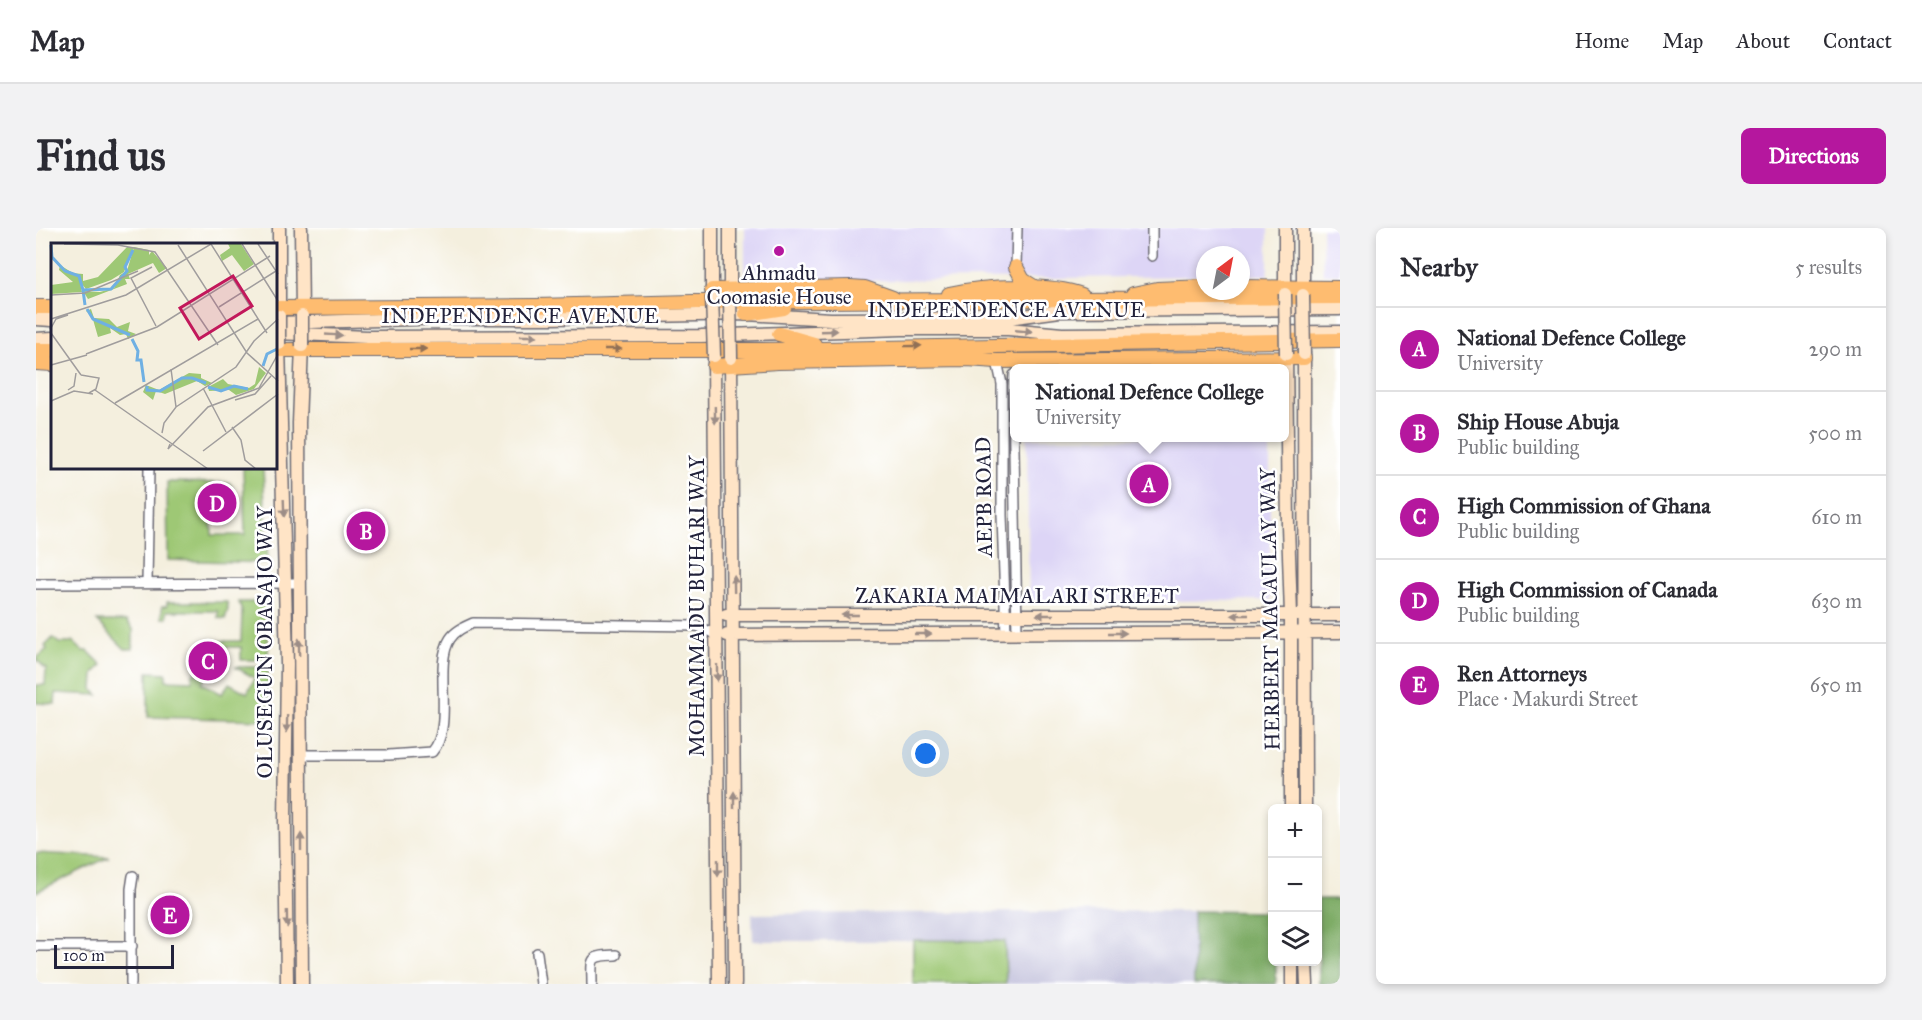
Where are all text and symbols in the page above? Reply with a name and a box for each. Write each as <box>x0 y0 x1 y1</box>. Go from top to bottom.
text: Map <box>30 24 85 59</box>
text: Home <box>1574 28 1629 54</box>
text: Map <box>1662 28 1703 54</box>
text: About <box>1736 28 1790 54</box>
text: Contact <box>1823 28 1892 54</box>
button: Directions <box>1741 128 1886 184</box>
text: Find us <box>36 130 166 182</box>
inset map <box>51 243 278 470</box>
marker: Ahmadu Coomasie House <box>772 244 786 258</box>
north arrow <box>1196 246 1250 300</box>
text: Nearby <box>1400 251 1478 283</box>
text: 5 results <box>1795 255 1862 279</box>
place label: Ahmadu Coomasie House <box>706 260 852 310</box>
street label: INDEPENDENCE AVENUE <box>867 297 1145 323</box>
street label: INDEPENDENCE AVENUE <box>381 303 659 329</box>
text: National Defence College <box>1457 324 1686 351</box>
one-way arrow <box>820 326 839 335</box>
one-way arrow <box>1015 326 1034 336</box>
one-way arrow <box>325 331 344 340</box>
one-way arrow <box>520 331 539 341</box>
text: A <box>1413 337 1426 361</box>
text: 290 m <box>1809 337 1862 361</box>
one-way arrow <box>904 342 923 351</box>
one-way arrow <box>409 344 428 354</box>
one-way arrow <box>604 344 623 354</box>
text: University <box>1457 351 1543 375</box>
popup <box>1010 364 1289 442</box>
text: National Defence College <box>1035 378 1264 405</box>
one-way arrow <box>710 405 720 424</box>
text: University <box>1035 405 1121 429</box>
text: Ship House Abuja <box>1457 408 1619 435</box>
text: B <box>1413 421 1426 445</box>
text: 500 m <box>1808 421 1862 445</box>
text: Public building <box>1457 435 1579 459</box>
street label: AEPB ROAD <box>970 437 998 558</box>
street label: MOHAMMADU BUHARI WAY <box>684 455 710 757</box>
pin: A <box>1130 462 1168 506</box>
street label: HERBERT MACAULAY WAY <box>1255 467 1285 751</box>
pin: D <box>198 480 237 526</box>
text: High Commission of Ghana <box>1457 492 1711 519</box>
one-way arrow <box>279 498 288 517</box>
street label: OLUSEGUN OBASAJO WAY <box>252 505 278 778</box>
text: C <box>1413 505 1426 529</box>
text: 610 m <box>1811 505 1862 529</box>
pin: B <box>346 508 386 554</box>
text: Public building <box>1457 519 1579 543</box>
one-way arrow <box>729 574 738 593</box>
text: High Commission of Canada <box>1457 576 1718 603</box>
street label: ZAKARIA MAIMALARI STREET <box>855 583 1179 609</box>
text: D <box>1412 589 1427 613</box>
text: 630 m <box>1811 589 1862 613</box>
text: Public building <box>1457 603 1579 627</box>
one-way arrow <box>840 610 859 620</box>
one-way arrow <box>1035 610 1054 620</box>
one-way arrow <box>1230 610 1249 620</box>
one-way arrow <box>1108 628 1127 638</box>
one-way arrow <box>913 629 932 639</box>
one-way arrow <box>294 637 304 656</box>
pin: C <box>188 638 228 684</box>
text: Ren Attorneys <box>1457 660 1587 687</box>
one-way arrow <box>712 663 722 682</box>
text: E <box>1412 673 1427 697</box>
text: 650 m <box>1810 673 1862 697</box>
text: Place · Makurdi Street <box>1457 687 1638 711</box>
one-way arrow <box>282 714 292 733</box>
your location <box>911 739 940 768</box>
one-way arrow <box>729 790 739 809</box>
map controls <box>1268 804 1322 966</box>
button: + <box>1268 804 1322 858</box>
one-way arrow <box>297 832 306 851</box>
one-way arrow <box>713 858 723 877</box>
button: − <box>1268 858 1322 912</box>
pin: E <box>150 892 190 938</box>
one-way arrow <box>282 909 291 928</box>
button: layers <box>1268 912 1322 966</box>
scale bar <box>54 942 174 970</box>
text: 100 m <box>63 946 105 965</box>

